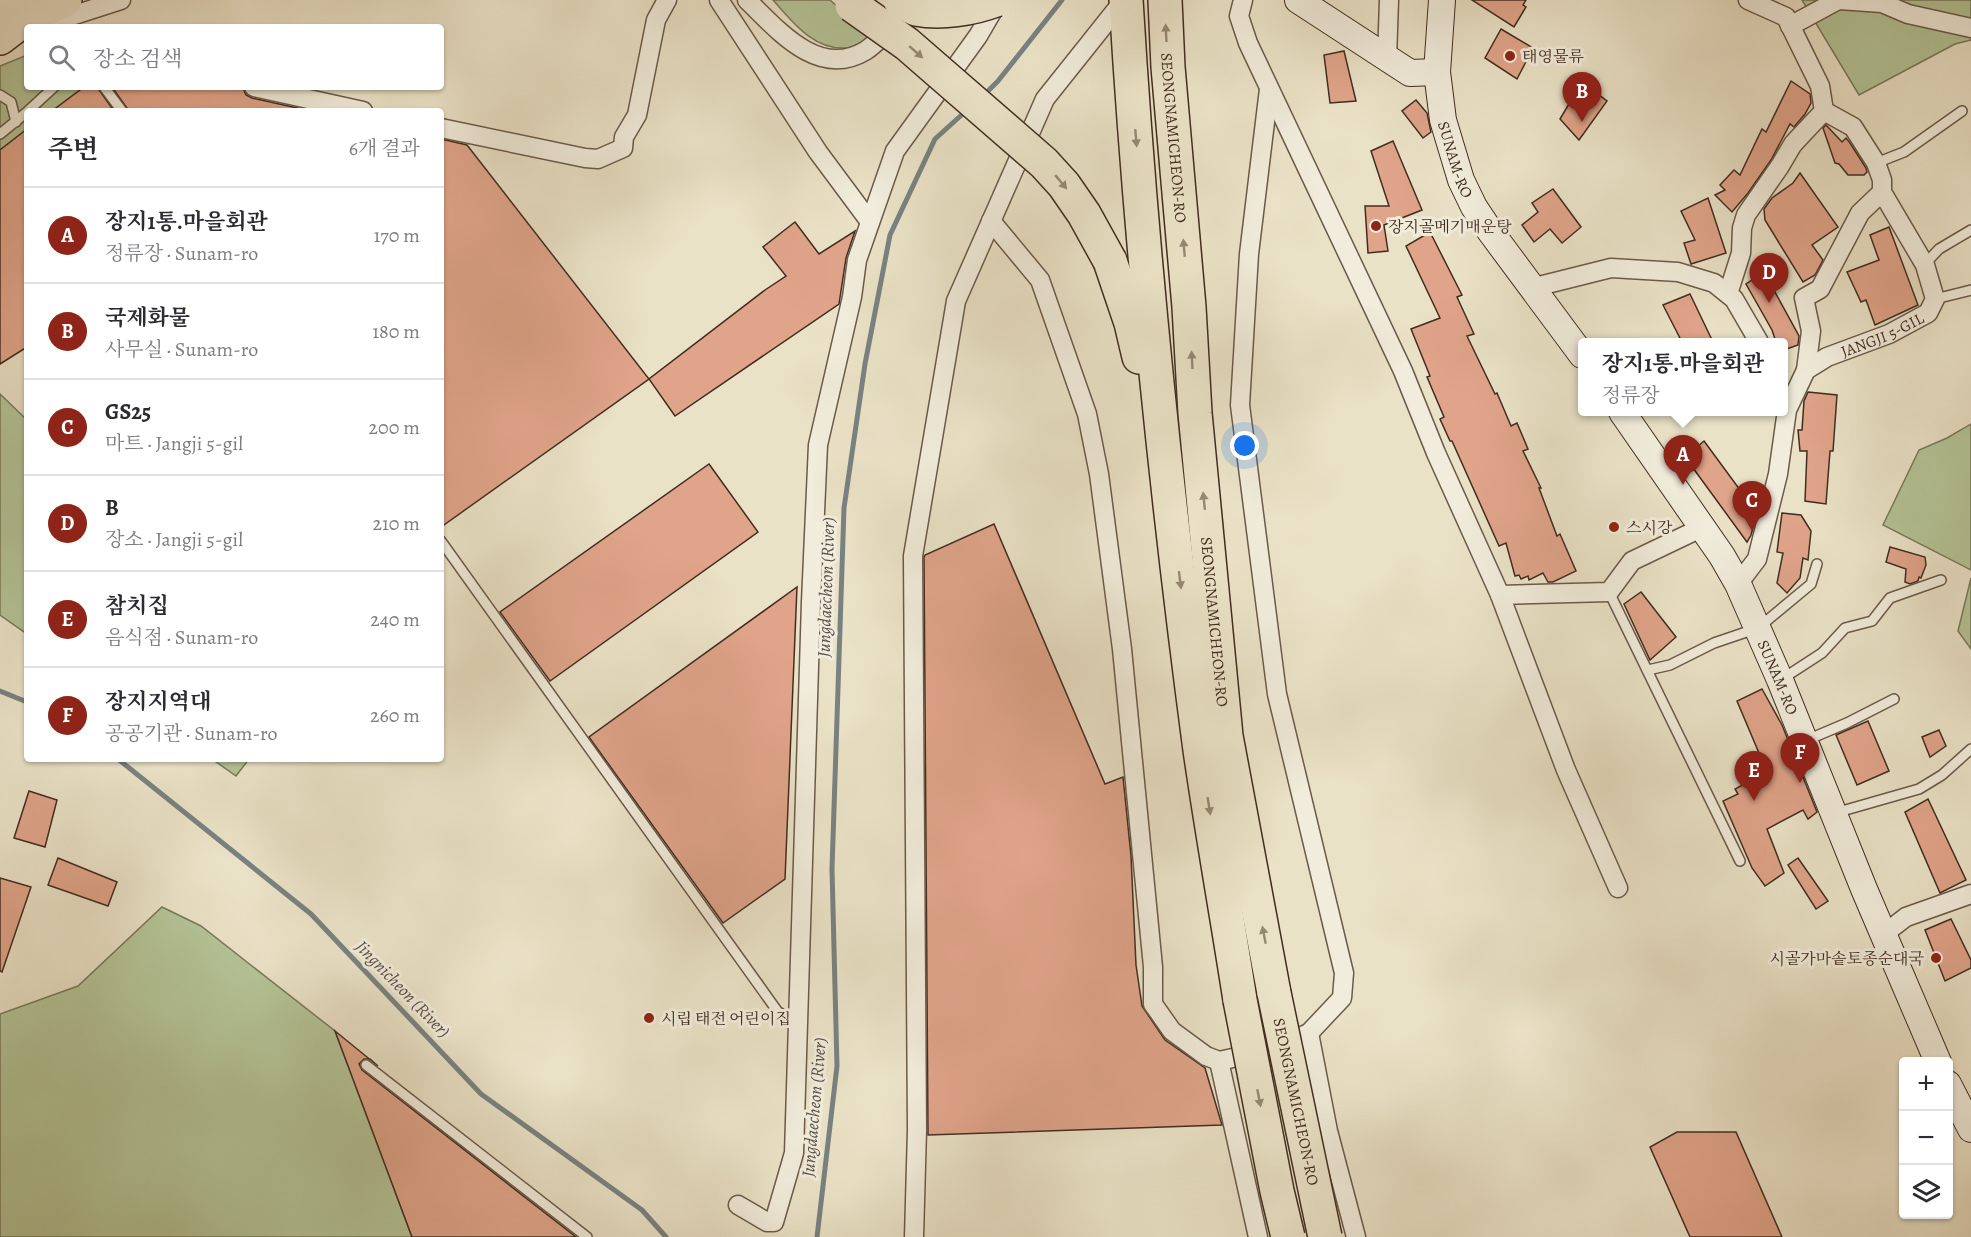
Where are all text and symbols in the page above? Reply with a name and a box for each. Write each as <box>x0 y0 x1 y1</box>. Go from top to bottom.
search box <box>24 24 444 90</box>
one-way arrow <box>1162 24 1171 43</box>
icon: search <box>45 41 78 74</box>
text: 장소 검색 <box>93 44 182 74</box>
one-way arrow <box>908 45 923 58</box>
place label: 태영물류 <box>1522 46 1584 68</box>
marker: 태영물류 <box>1503 49 1517 63</box>
street label: SEONGNAMICHEON-RO <box>1155 52 1192 224</box>
pin: B <box>1562 72 1602 122</box>
street label: SUNAM-RO <box>1432 119 1478 202</box>
one-way arrow <box>1131 129 1141 148</box>
text: 주변 <box>48 132 98 167</box>
text: 6개 결과 <box>349 135 420 162</box>
one-way arrow <box>1054 174 1067 189</box>
text: 장지1통.마을회관 <box>105 207 268 237</box>
place label: 장지골메기매운탕 <box>1388 216 1512 238</box>
marker: 장지골메기매운탕 <box>1369 219 1383 233</box>
text: A <box>61 222 74 249</box>
text: 170 m <box>374 222 420 249</box>
one-way arrow <box>1179 239 1189 258</box>
text: 정류장 · Sunam-ro <box>105 240 258 267</box>
pin: D <box>1750 254 1788 303</box>
text: 국제화물 <box>105 303 190 333</box>
street label: JANGJI 5-GIL <box>1838 307 1928 363</box>
text: B <box>61 318 74 345</box>
text: 180 m <box>372 318 420 345</box>
text: 사무실 · Sunam-ro <box>105 336 258 363</box>
popup <box>1578 338 1788 416</box>
text: 장지1통.마을회관 <box>1602 349 1764 379</box>
one-way arrow <box>1188 350 1197 369</box>
text: 정류장 <box>1602 382 1660 409</box>
text: GS25 <box>105 397 151 427</box>
text: C <box>61 414 74 441</box>
text: 200 m <box>369 414 420 441</box>
text: 마트 · Jangji 5-gil <box>105 430 243 457</box>
your location <box>1230 431 1259 460</box>
pin: A <box>1664 436 1702 485</box>
pin: C <box>1732 482 1772 531</box>
one-way arrow <box>1199 491 1209 510</box>
text: B <box>105 493 119 523</box>
text: D <box>61 510 74 537</box>
text: 210 m <box>372 510 420 537</box>
water label: Jungdaecheon (River) <box>812 516 840 659</box>
place label: 스시강 <box>1626 517 1673 539</box>
marker: 스시강 <box>1607 520 1621 534</box>
text: 장소 · Jangji 5-gil <box>105 526 243 553</box>
street label: SEONGNAMICHEON-RO <box>1195 536 1233 708</box>
one-way arrow <box>1175 570 1184 589</box>
text: 참치집 <box>105 591 169 621</box>
text: E <box>62 606 73 633</box>
text: 240 m <box>370 606 420 633</box>
text: 음식점 · Sunam-ro <box>105 624 258 651</box>
street label: SUNAM-RO <box>1752 637 1803 718</box>
text: 장지지역대 <box>105 687 211 717</box>
text: F <box>62 702 73 729</box>
text: 260 m <box>370 702 420 729</box>
text: 공공기관 · Sunam-ro <box>105 720 278 747</box>
pin: F <box>1780 734 1820 783</box>
pin: E <box>1734 752 1774 801</box>
one-way arrow <box>1205 797 1214 816</box>
one-way arrow <box>1259 926 1268 945</box>
water label: Jingnicheon (River) <box>349 934 456 1043</box>
place label: 시골가마솥토종순대국 <box>1769 948 1925 970</box>
marker: 시골가마솥토종순대국 <box>1929 951 1943 965</box>
place label: 시립 태전 어린이집 <box>661 1008 791 1030</box>
marker: 시립 태전 어린이집 <box>642 1011 656 1025</box>
street label: SEONGNAMICHEON-RO <box>1268 1016 1324 1188</box>
water label: Jungdaecheon (River) <box>796 1036 832 1179</box>
map controls <box>1899 1057 1953 1219</box>
button: + <box>1899 1057 1953 1111</box>
one-way arrow <box>1255 1089 1264 1108</box>
button: − <box>1899 1111 1953 1165</box>
button: layers <box>1899 1165 1953 1219</box>

